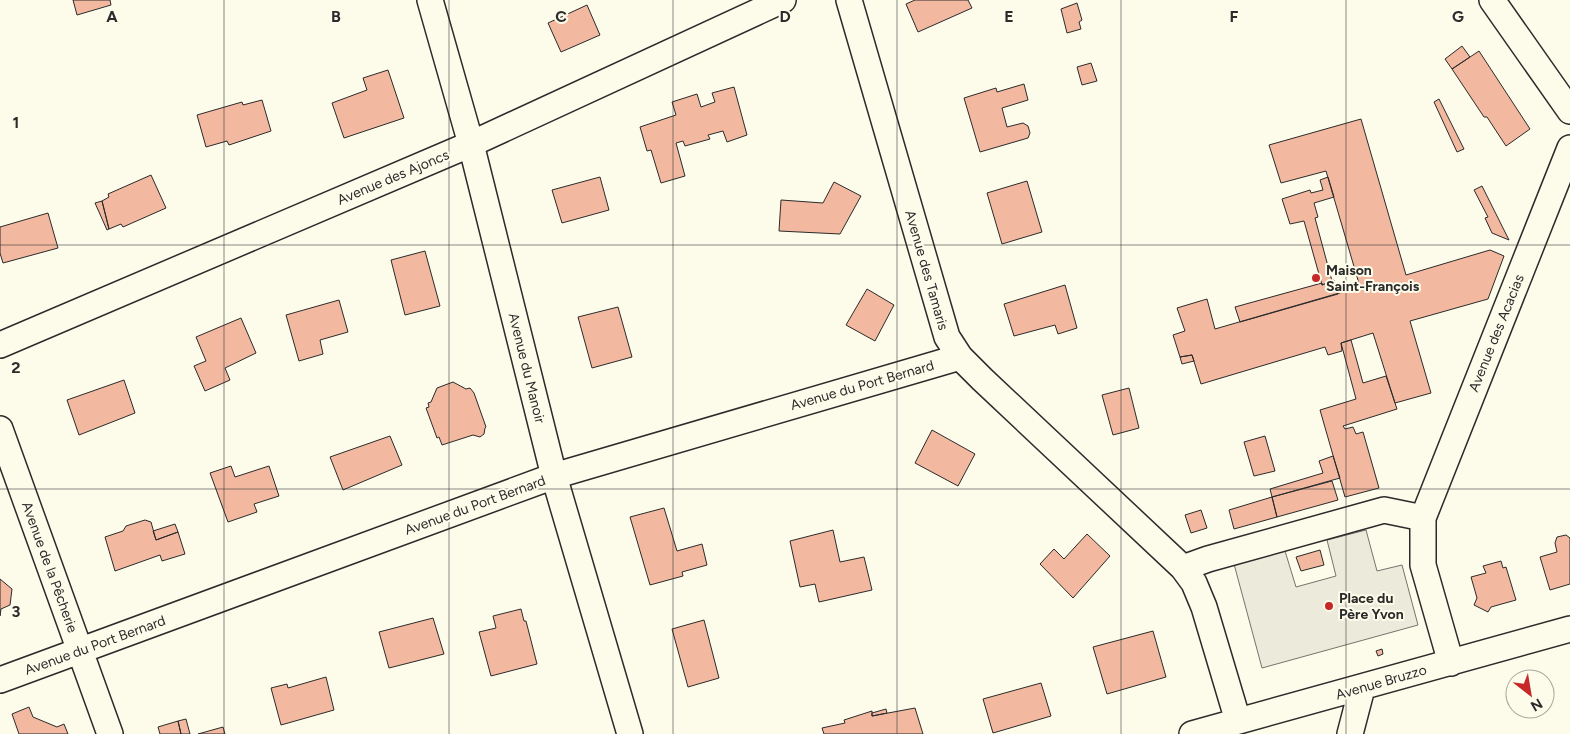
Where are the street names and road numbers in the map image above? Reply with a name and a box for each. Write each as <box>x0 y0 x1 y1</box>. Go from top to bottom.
street label: Avenue des Ajoncs <box>335 146 452 209</box>
street label: Avenue des Tamaris <box>901 208 952 332</box>
street label: Avenue des Acacias <box>1465 272 1528 394</box>
street label: Avenue du Manoir <box>505 311 549 425</box>
street label: Avenue du Port Bernard <box>788 357 936 414</box>
street label: Avenue du Port Bernard <box>402 472 548 539</box>
street label: Avenue de la Pêcherie <box>18 499 81 635</box>
street label: Avenue du Port Bernard <box>22 612 168 679</box>
street label: Avenue Bruzzo <box>1334 661 1429 704</box>

